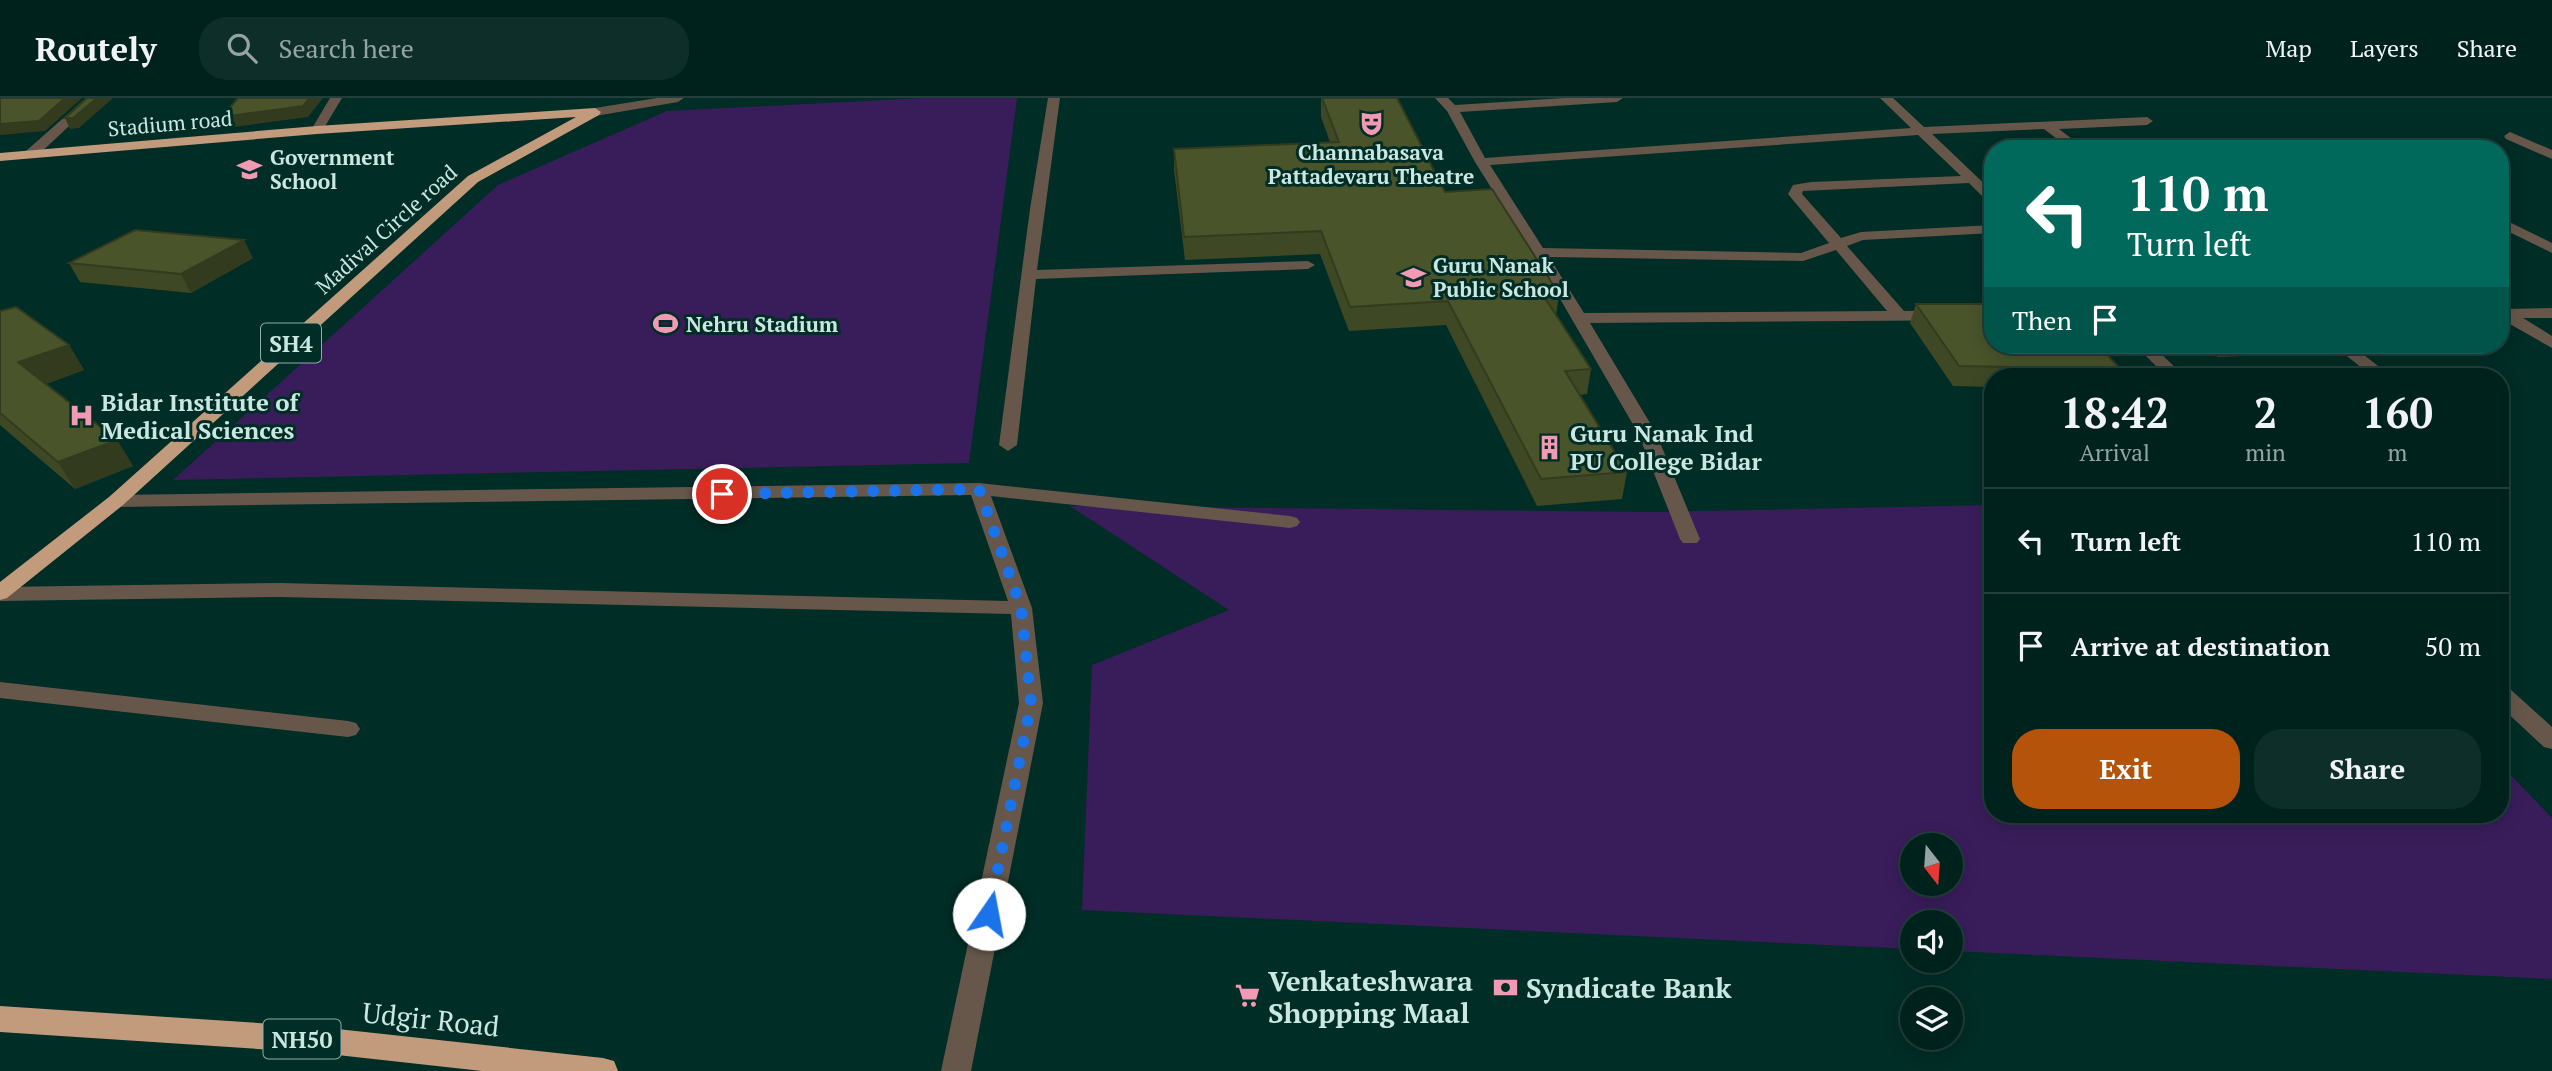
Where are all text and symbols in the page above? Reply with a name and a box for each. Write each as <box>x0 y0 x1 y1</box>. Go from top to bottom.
search box <box>199 17 689 80</box>
text: Routely <box>35 27 157 70</box>
icon: search <box>223 29 261 67</box>
text: Search here <box>279 31 414 65</box>
text: Map <box>2265 32 2312 64</box>
text: Layers <box>2350 32 2419 64</box>
text: Share <box>2457 32 2517 64</box>
street label: Stadium road <box>107 104 234 142</box>
theatre icon: Channabasava Pattadevaru Theatre <box>1357 109 1385 137</box>
place label: Channabasava Pattadevaru Theatre <box>1268 138 1474 190</box>
place label: Government School <box>270 143 395 195</box>
school or university icon: Government School <box>236 155 264 183</box>
street label: Madival Circle road <box>309 158 463 300</box>
text: 110 m <box>2127 160 2269 225</box>
icon: left <box>2012 168 2103 259</box>
text: Turn left <box>2127 223 2251 265</box>
place label: Guru Nanak Public School <box>1433 251 1569 303</box>
school or university icon: Guru Nanak Public School <box>1399 263 1427 291</box>
icon: arrive <box>2086 301 2124 339</box>
text: Then <box>2012 303 2072 337</box>
sports icon: Nehru Stadium <box>652 310 680 338</box>
place label: Nehru Stadium <box>686 310 839 338</box>
road number: SH4 <box>261 324 321 362</box>
text: 18:42 <box>2060 384 2169 440</box>
text: 2 <box>2254 384 2277 440</box>
text: 160 <box>2362 384 2433 440</box>
place label: Bidar Institute of Medical Sciences <box>101 386 301 446</box>
hospital icon: Bidar Institute of Medical Sciences <box>67 402 95 430</box>
place label: Guru Nanak Ind PU College Bidar <box>1570 417 1762 477</box>
building icon: Guru Nanak Ind PU College Bidar <box>1536 433 1564 461</box>
text: Arrival <box>2079 437 2150 468</box>
text: min <box>2245 437 2286 468</box>
text: m <box>2387 437 2407 468</box>
pin <box>692 464 752 524</box>
icon: arrive <box>703 475 741 513</box>
icon: left <box>2012 522 2050 560</box>
text: Turn left <box>2071 524 2181 558</box>
text: 110 m <box>2411 524 2481 558</box>
icon: arrive <box>2012 627 2050 665</box>
text: Arrive at destination <box>2071 629 2330 663</box>
text: 50 m <box>2425 629 2481 663</box>
button: Exit <box>2012 729 2240 809</box>
button: Share <box>2254 729 2481 809</box>
north arrow <box>1900 833 1964 896</box>
map controls <box>1900 833 1963 1050</box>
position arrow <box>952 877 1026 951</box>
button: sound <box>1900 910 1963 973</box>
place label: Venkateshwara Shopping Maal <box>1268 962 1473 1031</box>
place label: Syndicate Bank <box>1526 969 1732 1006</box>
bank icon: Syndicate Bank <box>1492 973 1520 1001</box>
supermarket icon: Venkateshwara Shopping Maal <box>1234 982 1262 1010</box>
button: layers <box>1900 987 1963 1050</box>
street label: Udgir Road <box>361 993 501 1045</box>
road number: NH50 <box>264 1020 340 1058</box>

